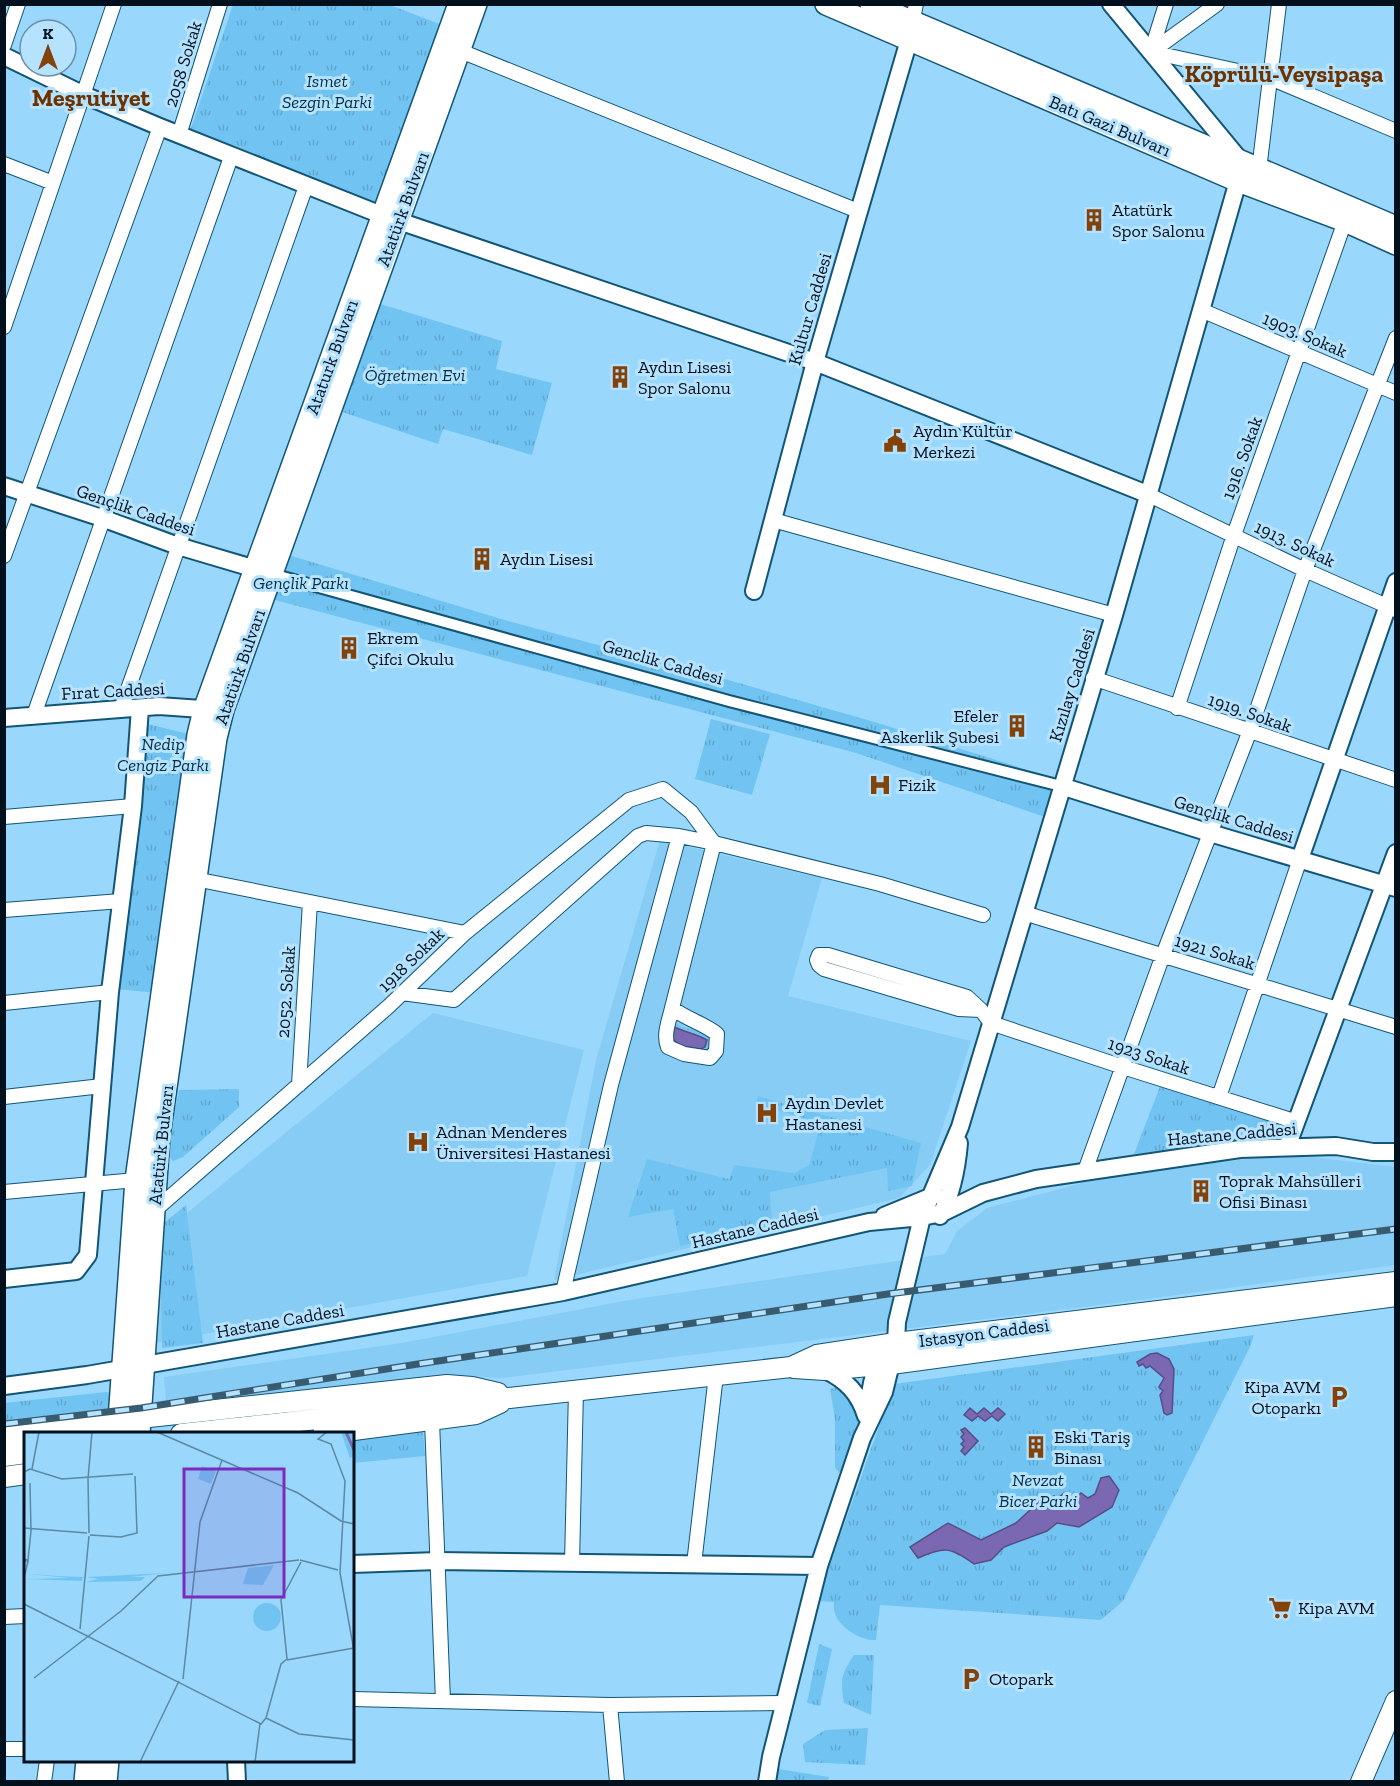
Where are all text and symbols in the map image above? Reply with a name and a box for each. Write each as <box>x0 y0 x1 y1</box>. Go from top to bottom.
north arrow <box>18 18 78 78</box>
street label: 2058 Sokak <box>159 18 207 110</box>
text: K <box>43 24 54 43</box>
district label: Köprülü-Veysipaşa <box>1185 59 1383 88</box>
park label: Ismet Sezgin Parki <box>282 70 372 113</box>
district label: Meşrutiyet <box>32 83 151 112</box>
street label: Batı Gazi Bulvarı <box>1046 90 1174 162</box>
street label: Atatürk Bulvarı <box>372 149 434 269</box>
place label: Atatürk Spor Salonu <box>1112 199 1205 242</box>
building icon: Atatürk Spor Salonu <box>1081 207 1107 233</box>
street label: Kultur Caddesi <box>783 250 837 368</box>
street label: Ataturk Bulvarı <box>301 297 363 417</box>
street label: 1903. Sokak <box>1259 307 1351 363</box>
place label: Aydın Lisesi Spor Salonu <box>638 356 731 399</box>
park label: Öğretmen Evi <box>365 364 465 386</box>
building icon: Aydın Lisesi Spor Salonu <box>607 364 633 390</box>
street label: 1916. Sokak <box>1217 413 1267 503</box>
place label: Aydın Kültür Merkezi <box>913 420 1013 463</box>
public building icon: Aydın Kültür Merkezi <box>882 428 908 454</box>
street label: Gençlik Caddesi <box>74 479 198 541</box>
street label: 1913. Sokak <box>1251 516 1339 572</box>
building icon: Aydın Lisesi <box>469 546 495 572</box>
place label: Aydın Lisesi <box>500 548 593 570</box>
park label: Gençlik Parkı <box>253 572 349 594</box>
street label: Atatürk Bulvarı <box>210 606 270 728</box>
street label: Kızılay Caddesi <box>1044 626 1100 744</box>
place label: Ekrem Çifci Okulu <box>367 627 454 670</box>
street label: Genclik Caddesi <box>600 634 726 690</box>
building icon: Ekrem Çifci Okulu <box>336 635 362 661</box>
street label: Fırat Caddesi <box>61 677 165 705</box>
street label: 1919. Sokak <box>1205 688 1295 738</box>
place label: Efeler Askerlik Şubesi <box>881 705 999 748</box>
building icon: Efeler Askerlik Şubesi <box>1004 713 1030 739</box>
park label: Nedip Cengiz Parkı <box>117 733 209 776</box>
hospital icon: Fizik <box>867 772 893 798</box>
place label: Fizik <box>898 774 936 796</box>
street label: Gençlik Caddesi <box>1171 790 1297 848</box>
street label: 1918 Sokak <box>373 923 449 997</box>
street label: 1921 Sokak <box>1172 929 1259 975</box>
street label: 2052. Sokak <box>272 945 300 1039</box>
street label: 1923 Sokak <box>1105 1032 1193 1080</box>
street label: Atatürk Bulvarı <box>144 1084 178 1206</box>
place label: Aydın Devlet Hastanesi <box>785 1092 884 1135</box>
hospital icon: Aydın Devlet Hastanesi <box>754 1100 780 1126</box>
street label: Hastane Caddesi <box>1166 1117 1298 1151</box>
place label: Adnan Menderes Üniversitesi Hastanesi <box>436 1121 611 1164</box>
hospital icon: Adnan Menderes Üniversitesi Hastanesi <box>405 1129 431 1155</box>
place label: Toprak Mahsülleri Ofisi Binası <box>1219 1170 1361 1213</box>
building icon: Toprak Mahsülleri Ofisi Binası <box>1188 1178 1214 1204</box>
street label: Hastane Caddesi <box>689 1203 821 1253</box>
street label: Hastane Caddesi <box>214 1299 346 1343</box>
street label: Istasyon Caddesi <box>918 1314 1050 1352</box>
place label: Kipa AVM Otoparkı <box>1244 1376 1321 1419</box>
parking icon: Kipa AVM Otoparkı <box>1326 1384 1352 1410</box>
place label: Eski Tariş Binası <box>1054 1426 1131 1469</box>
inset map <box>24 1432 354 1762</box>
building icon: Eski Tariş Binası <box>1023 1434 1049 1460</box>
park label: Nevzat Bicer Parki <box>999 1469 1077 1512</box>
supermarket icon: Kipa AVM <box>1267 1595 1293 1621</box>
place label: Kipa AVM <box>1298 1597 1375 1619</box>
parking icon: Otopark <box>958 1666 984 1692</box>
place label: Otopark <box>989 1668 1054 1690</box>

